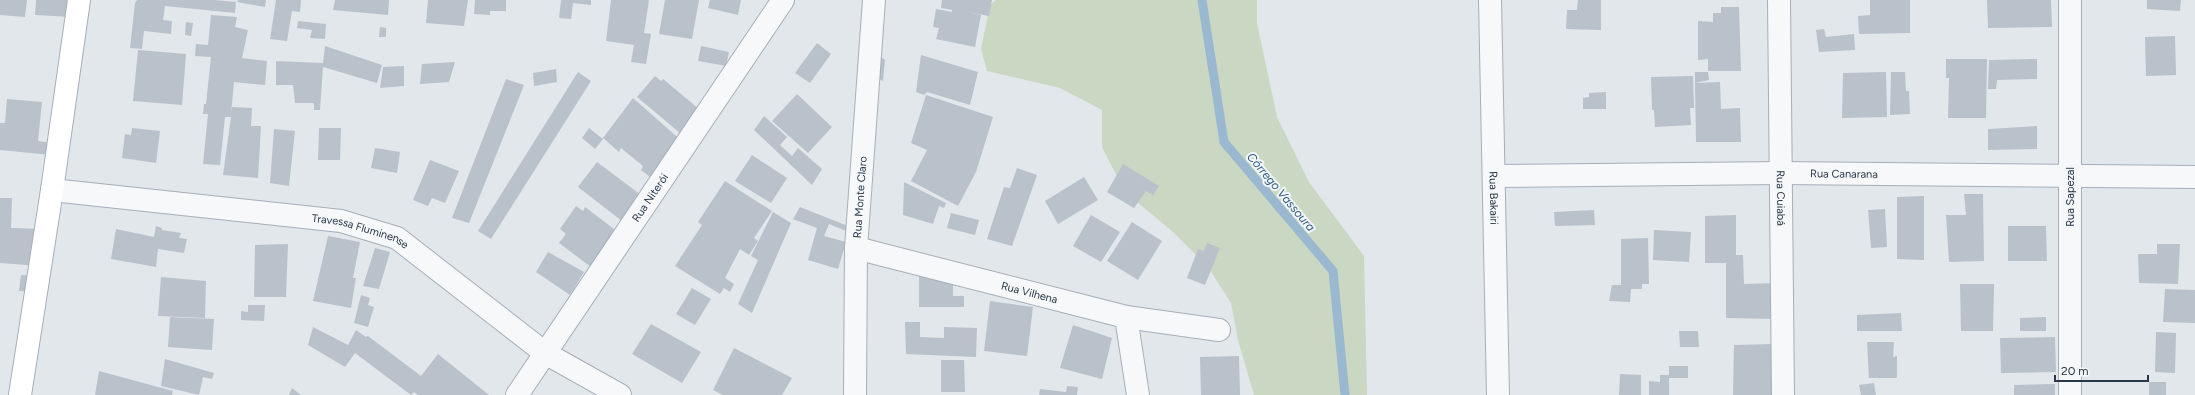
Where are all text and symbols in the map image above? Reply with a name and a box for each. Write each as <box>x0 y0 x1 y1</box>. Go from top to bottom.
water label: Córrego Vassoura <box>1244 150 1318 234</box>
street label: Rua Monte Claro <box>850 156 869 239</box>
street label: Rua Canarana <box>1810 167 1878 180</box>
street label: Rua Sapezal <box>2064 167 2077 227</box>
street label: Rua Cuiabá <box>1774 170 1788 226</box>
street label: Rua Niterói <box>629 171 671 224</box>
street label: Rua Bakairi <box>1487 171 1501 225</box>
street label: Travessa Fluminense <box>311 211 411 251</box>
street label: Rua Vilhena <box>1000 279 1059 306</box>
scale bar <box>2055 357 2148 383</box>
text: 20 m <box>2061 364 2089 378</box>

